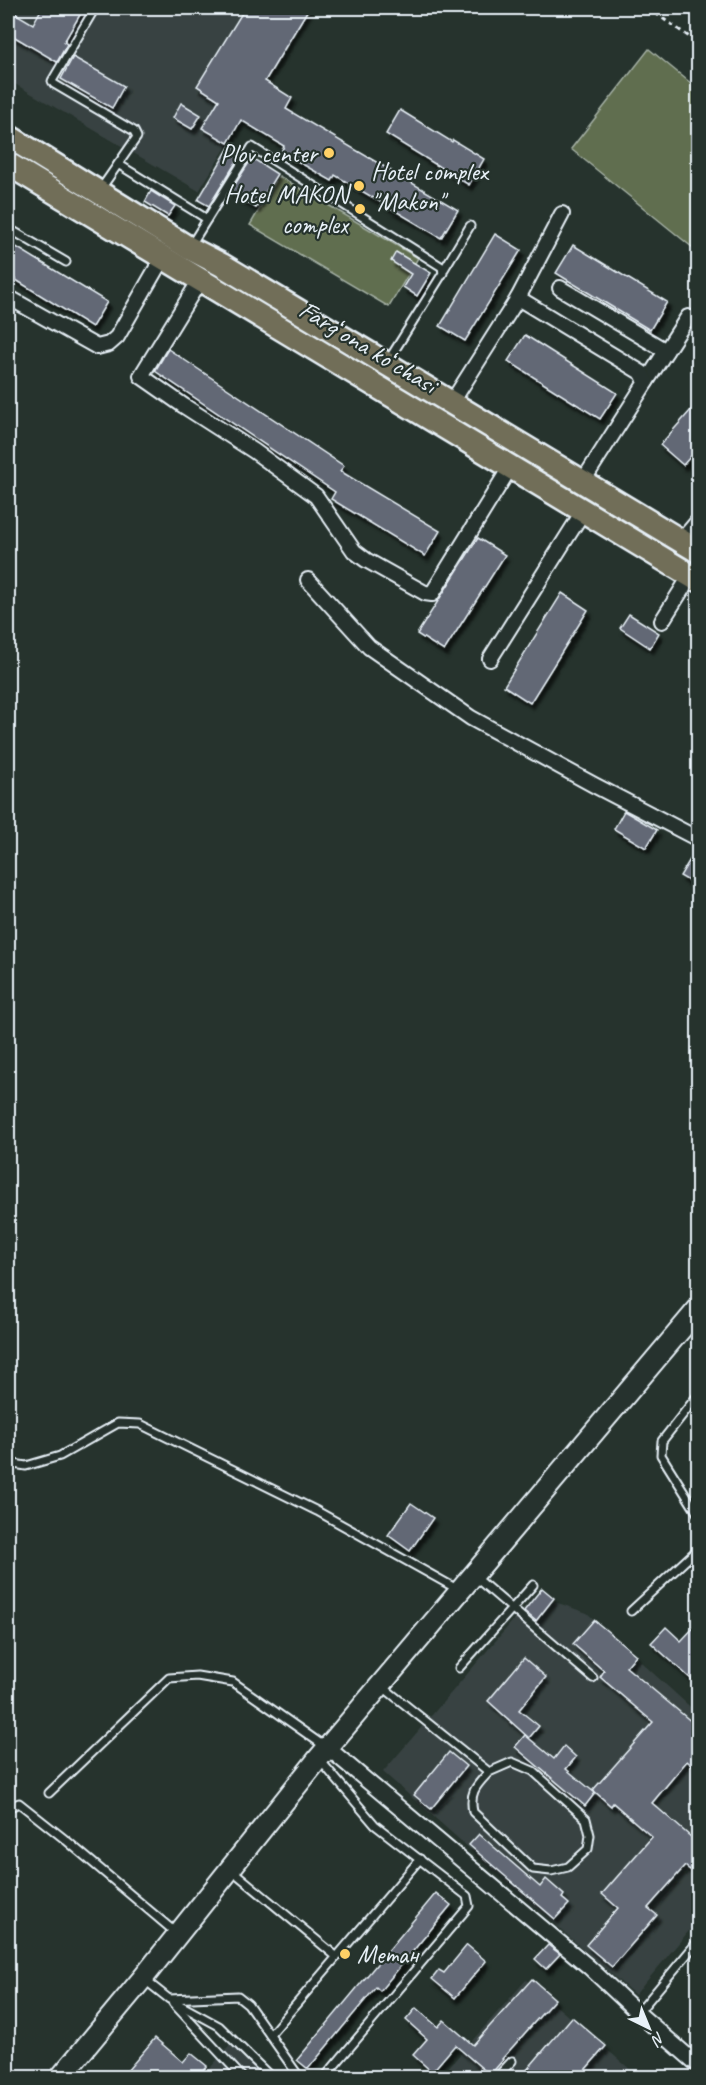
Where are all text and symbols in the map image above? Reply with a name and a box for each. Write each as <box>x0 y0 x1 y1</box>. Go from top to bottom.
place label: Plov center <box>220 137 320 170</box>
marker: Plov center <box>322 146 336 160</box>
place label: Hotel complex "Makon" <box>371 155 490 218</box>
place label: Hotel MAKON complex <box>224 178 352 241</box>
marker: Hotel complex "Makon" <box>352 179 366 193</box>
marker: Hotel MAKON complex <box>353 202 367 216</box>
street label: Fargʻona koʻchasi <box>293 293 446 403</box>
place label: Метан <box>357 1938 420 1971</box>
marker: Метан <box>338 1947 352 1961</box>
north arrow <box>619 1998 679 2058</box>
text: N <box>646 2028 669 2051</box>

